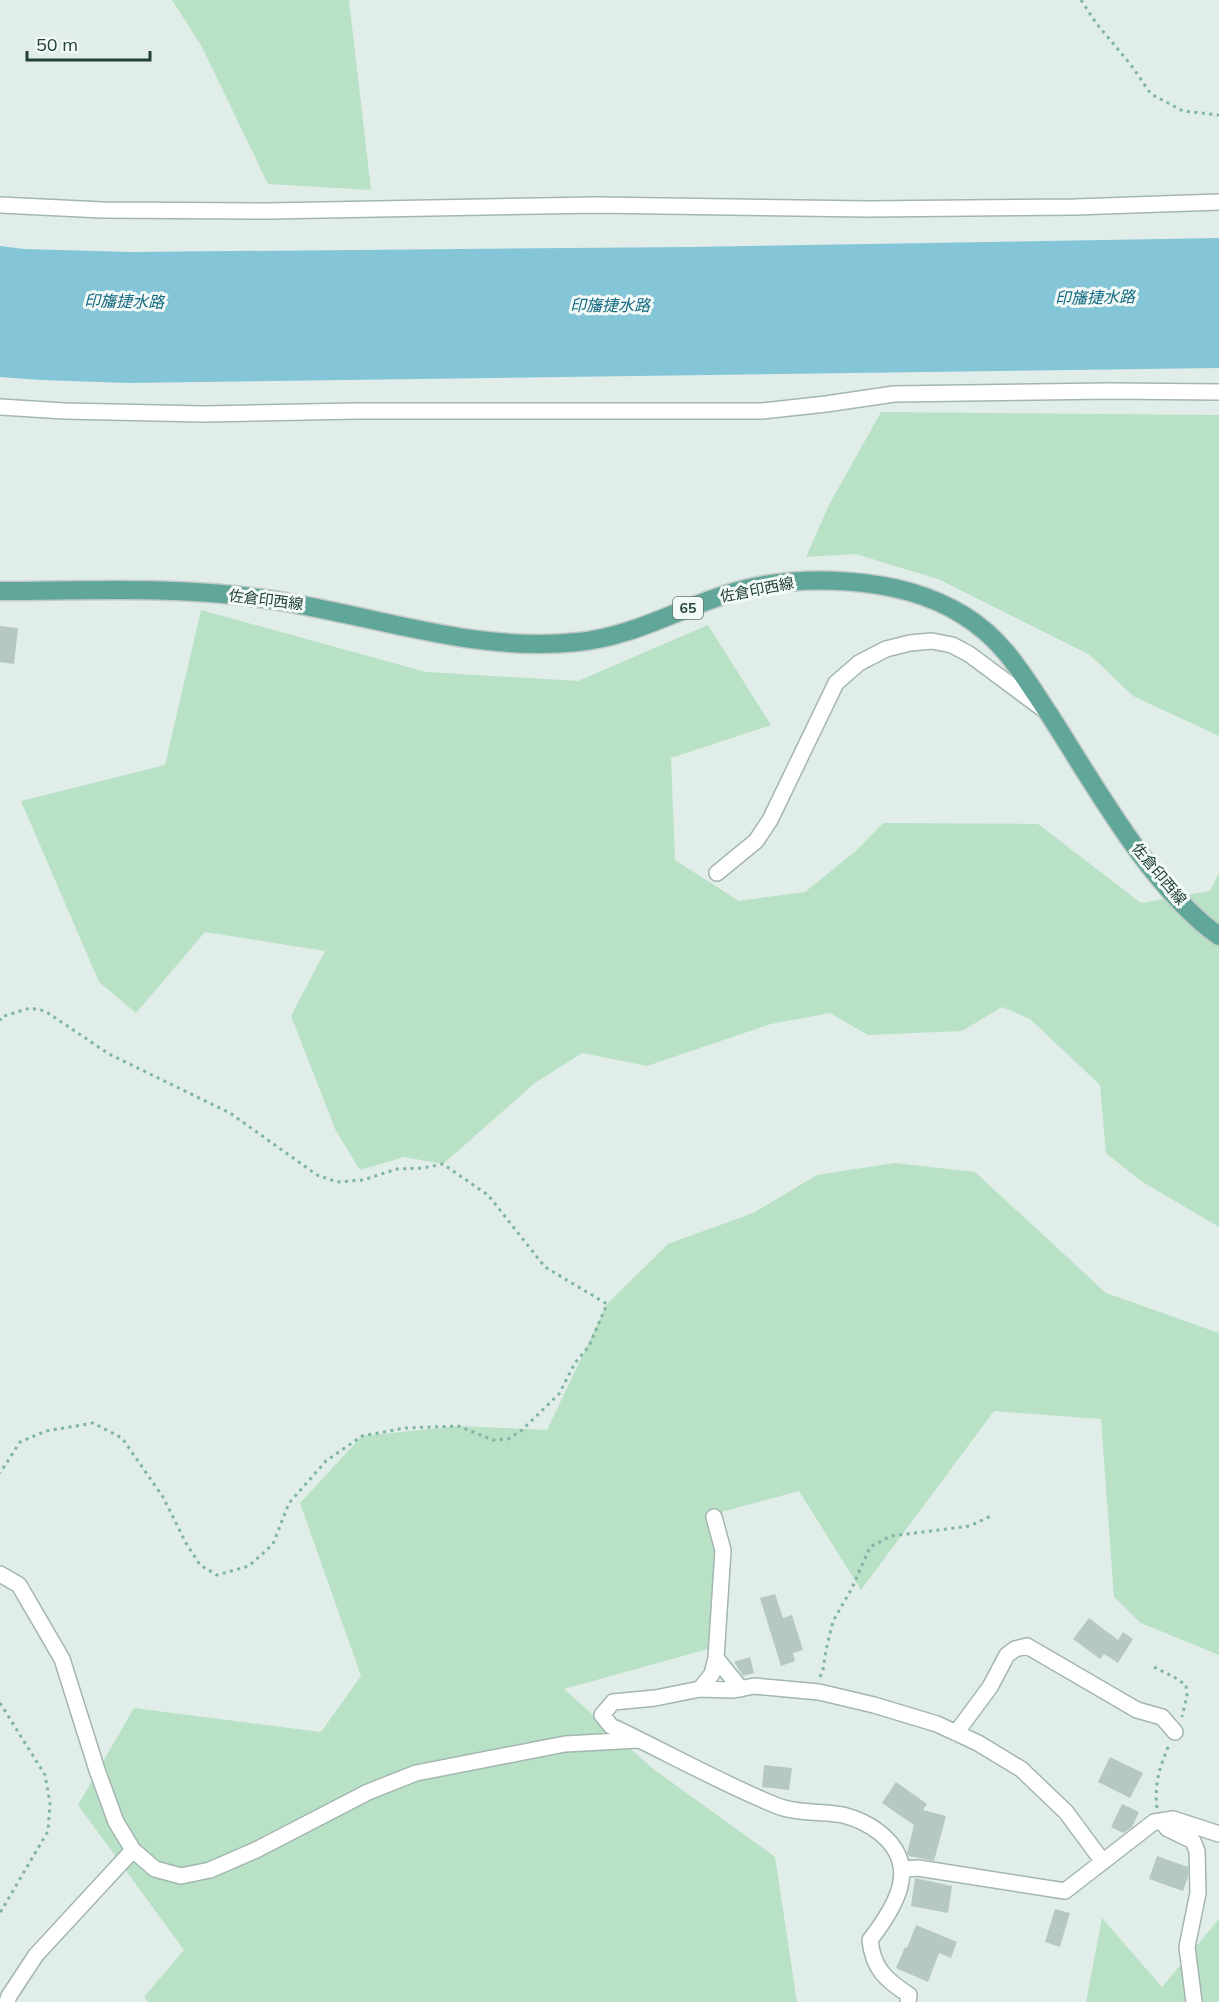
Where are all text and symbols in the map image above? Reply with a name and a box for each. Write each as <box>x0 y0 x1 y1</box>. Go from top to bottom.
scale bar <box>27 24 150 62</box>
text: 50 m <box>36 33 78 56</box>
water label: 印旛捷水路 <box>1055 286 1137 308</box>
water label: 印旛捷水路 <box>84 290 166 312</box>
water label: 印旛捷水路 <box>570 295 652 315</box>
street label: 佐倉印西線 <box>718 573 796 606</box>
street label: 佐倉印西線 <box>228 586 304 614</box>
road number: 65 <box>673 597 703 619</box>
street label: 佐倉印西線 <box>1128 839 1191 909</box>

